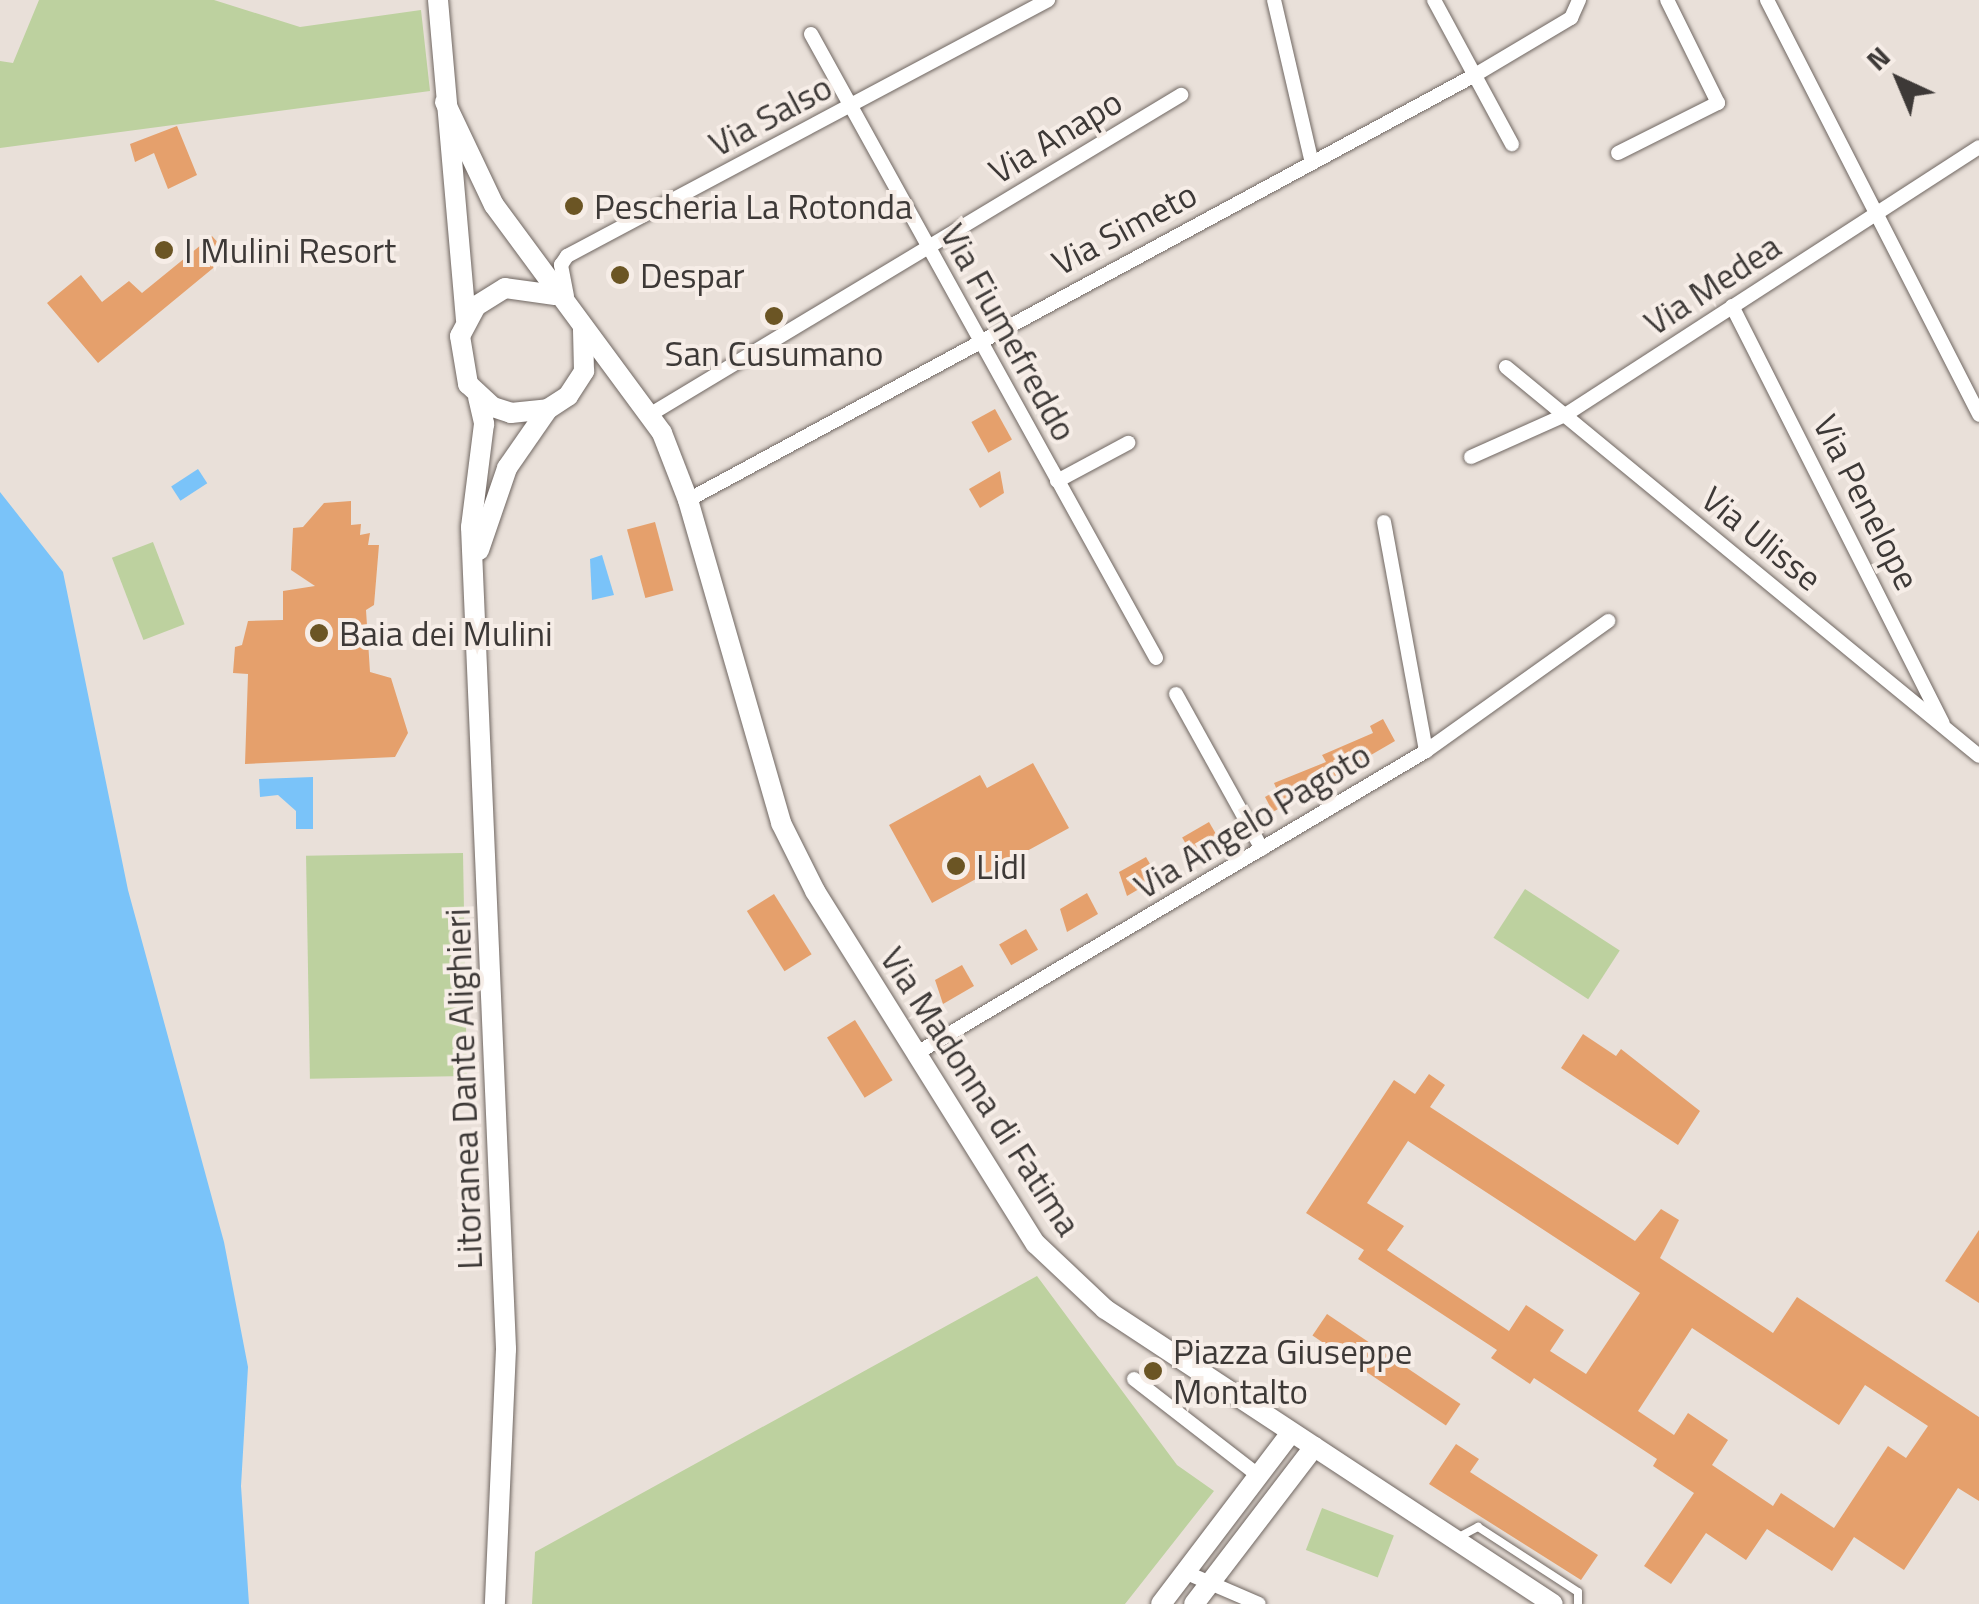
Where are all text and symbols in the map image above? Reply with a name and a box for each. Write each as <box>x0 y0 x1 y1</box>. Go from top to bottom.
north arrow <box>1849 30 1949 130</box>
text: N <box>1856 36 1900 80</box>
street label: Via Salso <box>702 65 838 165</box>
street label: Via Anapo <box>981 80 1129 192</box>
street label: Via Simeto <box>1045 172 1203 284</box>
place label: Pescheria La Rotonda <box>594 185 912 227</box>
marker: Pescheria La Rotonda <box>563 195 585 217</box>
street label: Via Fiumefreddo <box>932 216 1086 448</box>
street label: Via Medea <box>1636 224 1788 344</box>
place label: I Mulini Resort <box>184 229 396 271</box>
marker: I Mulini Resort <box>153 239 175 261</box>
place label: Despar <box>640 254 745 296</box>
marker: Despar <box>609 264 631 286</box>
marker: San Cusumano <box>763 305 785 327</box>
place label: San Cusumano <box>664 332 884 374</box>
street label: Via Penelope <box>1805 408 1929 596</box>
street label: Via Ulisse <box>1694 477 1830 599</box>
place label: Baia dei Mulini <box>339 612 553 654</box>
marker: Baia dei Mulini <box>308 622 330 644</box>
street label: Via Angelo Pagoto <box>1126 733 1378 907</box>
place label: Lidl <box>976 845 1027 887</box>
marker: Lidl <box>945 855 967 877</box>
street label: Litoranea Dante Alighieri <box>436 908 490 1270</box>
street label: Via Madonna di Fatima <box>872 939 1090 1243</box>
place label: Piazza Giuseppe Montalto <box>1173 1330 1412 1412</box>
marker: Piazza Giuseppe Montalto <box>1142 1360 1164 1382</box>

